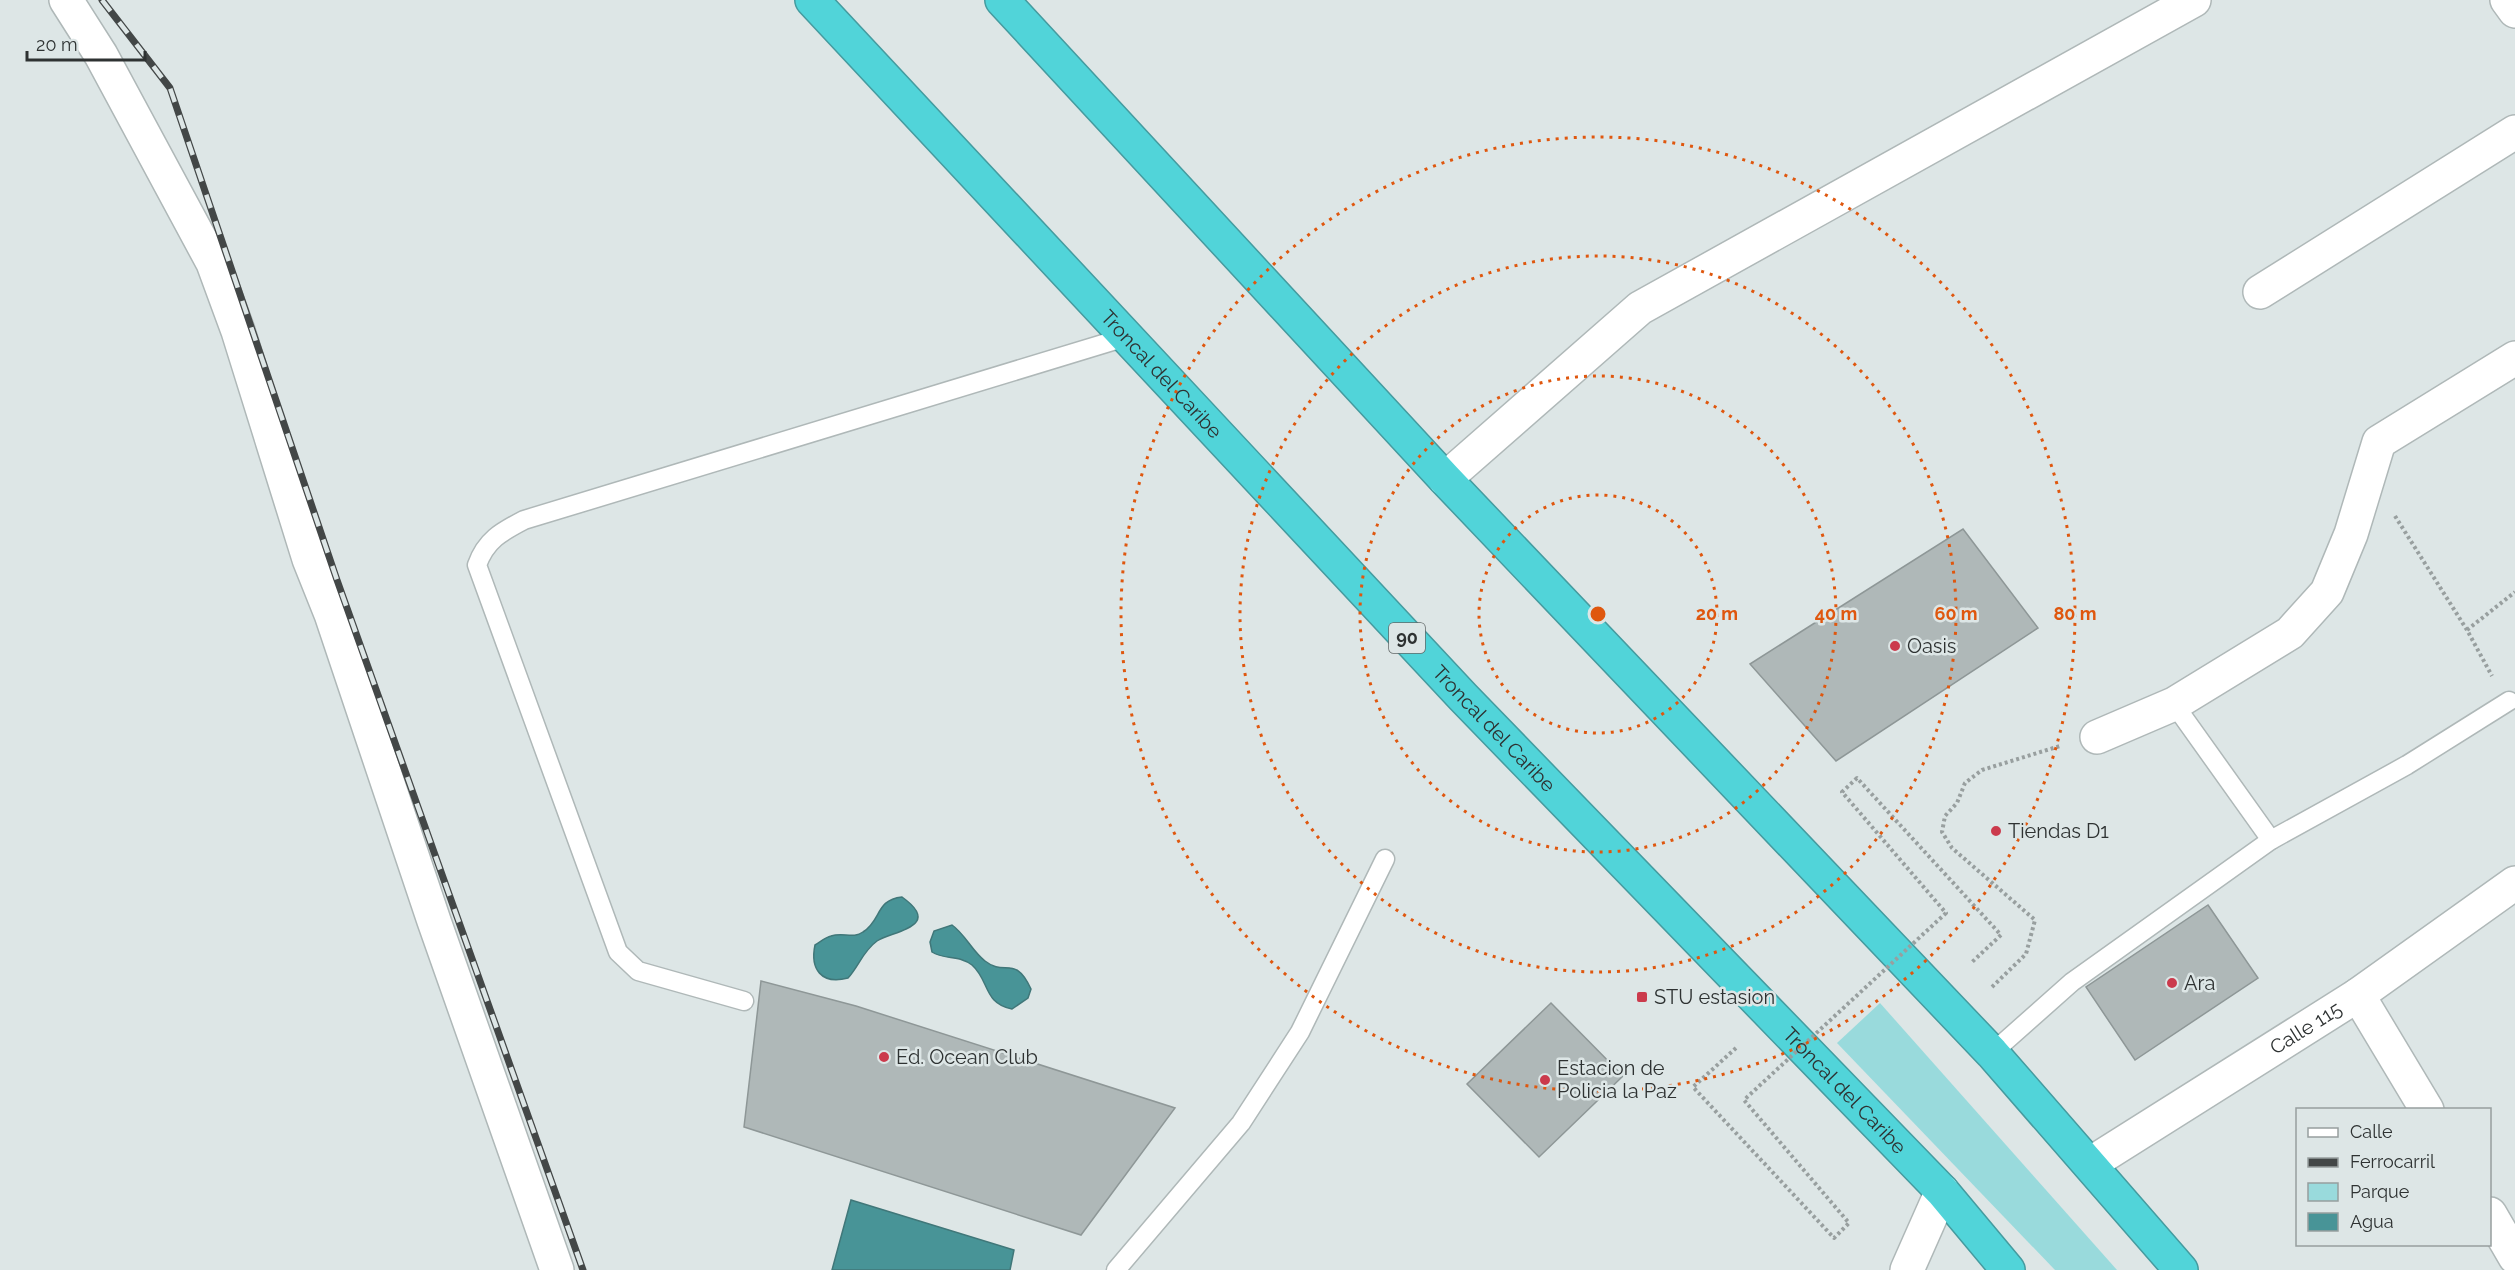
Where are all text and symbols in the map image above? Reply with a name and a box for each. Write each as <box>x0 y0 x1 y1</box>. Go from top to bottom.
scale bar <box>27 24 146 62</box>
text: 20 m <box>36 34 78 55</box>
street label: Troncal del Caribe <box>1096 305 1227 444</box>
text: 20 m <box>1696 603 1738 624</box>
text: 40 m <box>1815 603 1857 624</box>
text: 60 m <box>1934 603 1978 624</box>
text: 80 m <box>2053 603 2097 624</box>
centre of rings <box>1588 604 1608 624</box>
road number: 90 <box>1389 623 1425 653</box>
place label: Oasis <box>1907 634 1957 658</box>
marker: Oasis <box>1888 639 1902 653</box>
street label: Troncal del Caribe <box>1428 660 1561 797</box>
place label: Tiendas D1 <box>2008 819 2109 843</box>
marker: Tiendas D1 <box>1989 824 2003 838</box>
place label: Ara <box>2184 971 2215 995</box>
marker: Ara <box>2165 976 2179 990</box>
place label: STU estasion <box>1654 985 1775 1009</box>
marker: STU estasion <box>1635 990 1649 1004</box>
street label: Calle 115 <box>2265 996 2346 1060</box>
street label: Troncal del Caribe <box>1778 1022 1912 1159</box>
place label: Ed. Ocean Club <box>896 1045 1038 1069</box>
marker: Ed. Ocean Club <box>877 1050 891 1064</box>
place label: Estacion de Policia la Paz <box>1557 1056 1677 1103</box>
marker: Estacion de Policia la Paz <box>1538 1073 1552 1087</box>
legend <box>2296 1108 2491 1246</box>
text: Calle <box>2350 1121 2393 1142</box>
text: Ferrocarril <box>2350 1151 2435 1172</box>
text: Parque <box>2350 1181 2410 1202</box>
text: Agua <box>2350 1211 2394 1232</box>

